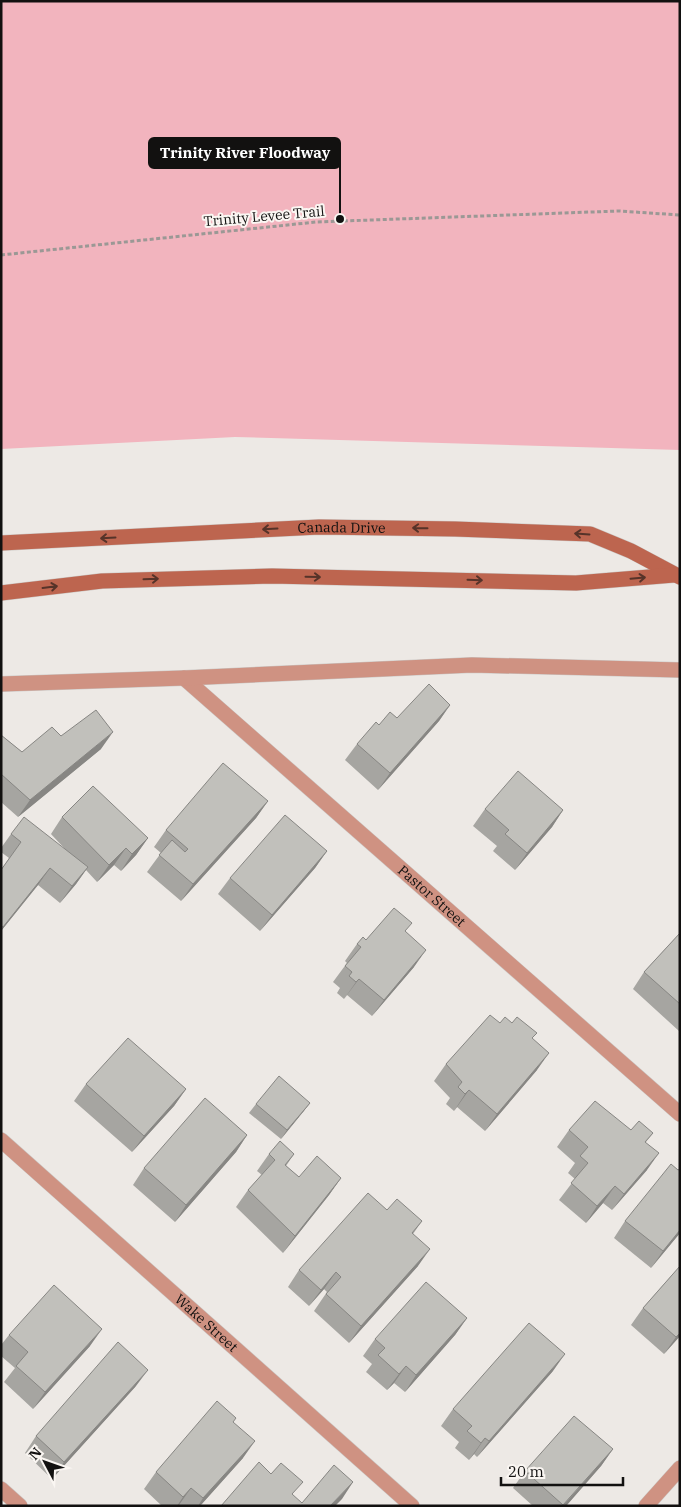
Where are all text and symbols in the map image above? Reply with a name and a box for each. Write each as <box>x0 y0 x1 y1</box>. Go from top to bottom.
callout: Trinity River Floodway <box>149 138 340 168</box>
text: Trinity River Floodway <box>160 143 331 162</box>
street label: Trinity Levee Trail <box>203 202 325 230</box>
street label: Canada Drive <box>297 518 386 537</box>
one-way arrow <box>412 523 428 533</box>
one-way arrow <box>262 525 278 534</box>
one-way arrow <box>574 529 590 539</box>
one-way arrow <box>100 533 116 542</box>
one-way arrow <box>304 572 321 582</box>
one-way arrow <box>629 573 645 583</box>
one-way arrow <box>142 575 158 584</box>
one-way arrow <box>467 576 483 585</box>
one-way arrow <box>41 582 57 592</box>
street label: Pastor Street <box>394 861 470 931</box>
street label: Wake Street <box>171 1290 242 1356</box>
north arrow <box>20 1437 70 1487</box>
text: N <box>25 1443 46 1464</box>
scale bar <box>501 1454 624 1486</box>
text: 20 m <box>508 1462 544 1481</box>

